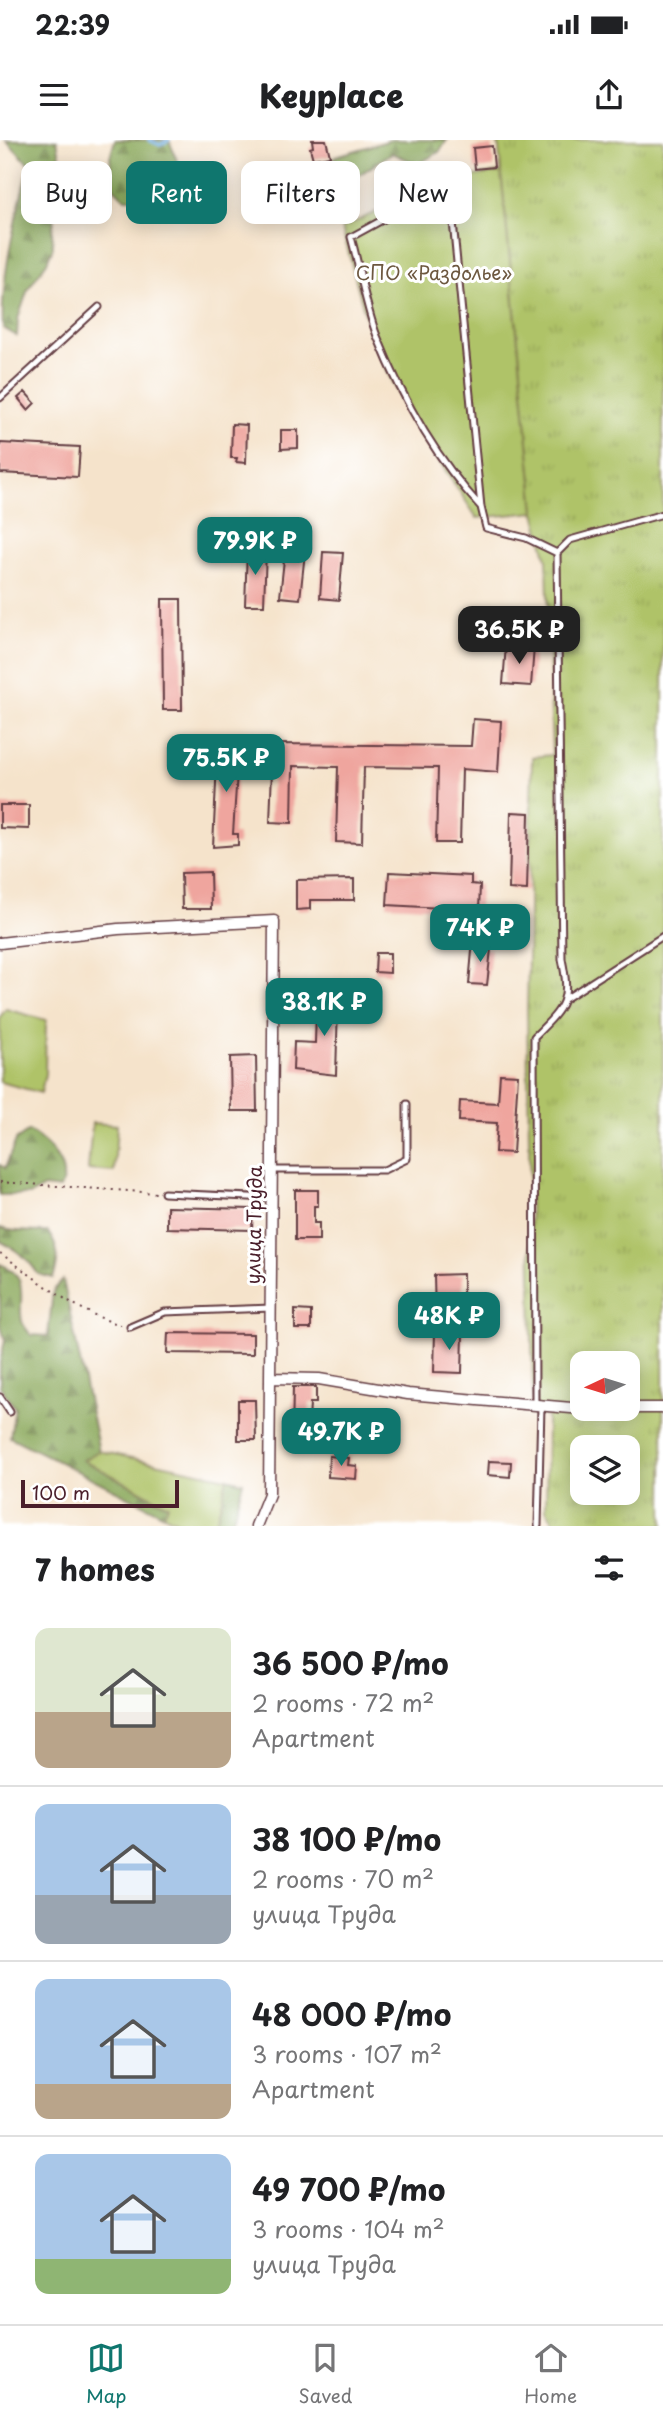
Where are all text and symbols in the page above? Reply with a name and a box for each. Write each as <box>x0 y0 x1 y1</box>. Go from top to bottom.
text: 22:39 <box>35 5 110 44</box>
text: Keyplace <box>259 71 404 119</box>
icon: menu <box>35 76 73 114</box>
icon: share <box>590 76 628 114</box>
chip: Buy <box>21 161 112 224</box>
chip: Rent <box>126 161 227 224</box>
chip: Filters <box>241 161 360 224</box>
chip: New <box>374 161 472 224</box>
park label: СПО «Раздолье» <box>356 258 512 286</box>
pin: 79.9K ₽ <box>190 518 320 577</box>
text: 79.9K ₽ <box>213 522 297 557</box>
pin: 36.5K ₽ <box>454 606 584 666</box>
text: 36.5K ₽ <box>474 611 564 646</box>
pin: 75.5K ₽ <box>161 734 291 794</box>
text: 75.5K ₽ <box>183 739 269 774</box>
pin: 74K ₽ <box>431 904 529 964</box>
text: 74K ₽ <box>446 909 514 944</box>
pin: 38.1K ₽ <box>259 978 389 1038</box>
text: 38.1K ₽ <box>282 983 366 1018</box>
street label: улица Труда <box>238 1165 268 1285</box>
pin: 48K ₽ <box>400 1292 498 1352</box>
text: 48K ₽ <box>414 1297 484 1332</box>
north arrow <box>570 1351 640 1421</box>
map controls <box>570 1351 640 1505</box>
pin: 49.7K ₽ <box>276 1408 406 1468</box>
text: 49.7K ₽ <box>298 1413 384 1448</box>
button: layers <box>570 1435 640 1505</box>
scale bar <box>21 1477 178 1509</box>
text: 100 m <box>32 1478 90 1506</box>
text: 7 homes <box>35 1546 155 1591</box>
icon: filters <box>590 1549 628 1587</box>
text: 36 500 ₽/mo <box>252 1640 449 1685</box>
icon: home <box>91 1656 175 1740</box>
text: 2 rooms · 72 m² <box>252 1685 434 1720</box>
text: Apartment <box>252 1720 375 1755</box>
text: 38 100 ₽/mo <box>252 1816 441 1861</box>
icon: home <box>91 1832 175 1916</box>
text: 2 rooms · 70 m² <box>252 1861 434 1896</box>
text: улица Труда <box>252 1896 396 1931</box>
text: 48 000 ₽/mo <box>252 1991 451 2036</box>
icon: home <box>91 2007 175 2091</box>
text: 3 rooms · 107 m² <box>252 2036 442 2071</box>
text: Apartment <box>252 2071 375 2106</box>
text: 49 700 ₽/mo <box>252 2166 445 2211</box>
icon: home <box>91 2182 175 2266</box>
text: 3 rooms · 104 m² <box>252 2211 445 2246</box>
text: улица Труда <box>252 2246 396 2281</box>
tab: Map <box>86 2339 127 2409</box>
tab: Saved <box>298 2339 352 2409</box>
tab: Home <box>524 2339 577 2409</box>

